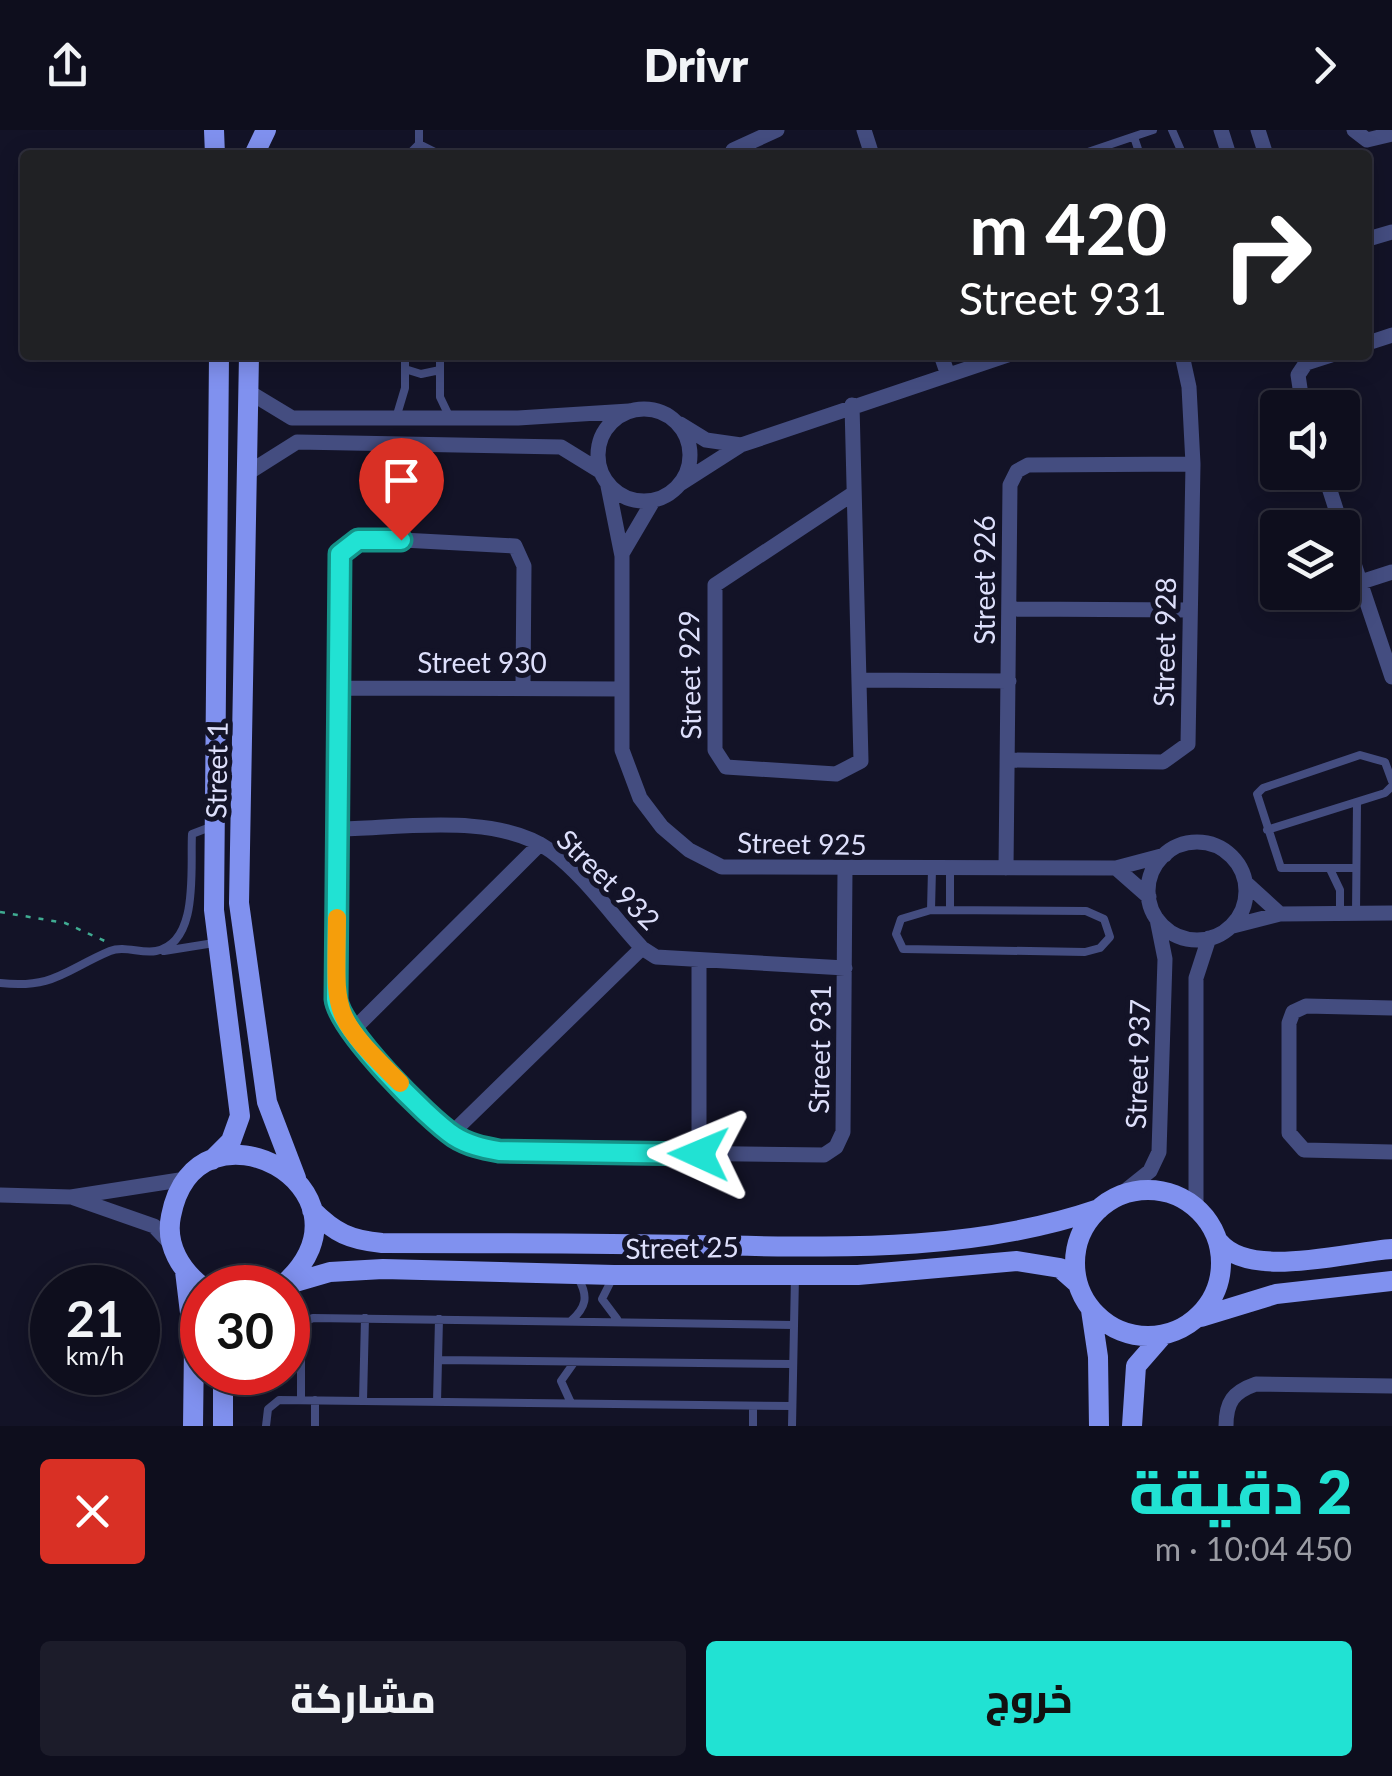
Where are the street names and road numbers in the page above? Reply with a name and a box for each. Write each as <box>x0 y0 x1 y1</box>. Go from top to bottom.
street label: Street 926 <box>967 515 1001 645</box>
street label: Street 928 <box>1146 577 1182 707</box>
street label: Street 929 <box>671 610 707 740</box>
street label: Street 930 <box>417 645 547 679</box>
street label: Street 1 <box>198 721 234 819</box>
street label: Street 932 <box>551 822 667 936</box>
street label: Street 925 <box>737 825 867 861</box>
street label: Street 931 <box>801 984 837 1114</box>
street label: Street 937 <box>1118 999 1156 1129</box>
street label: Street 25 <box>625 1229 739 1265</box>

